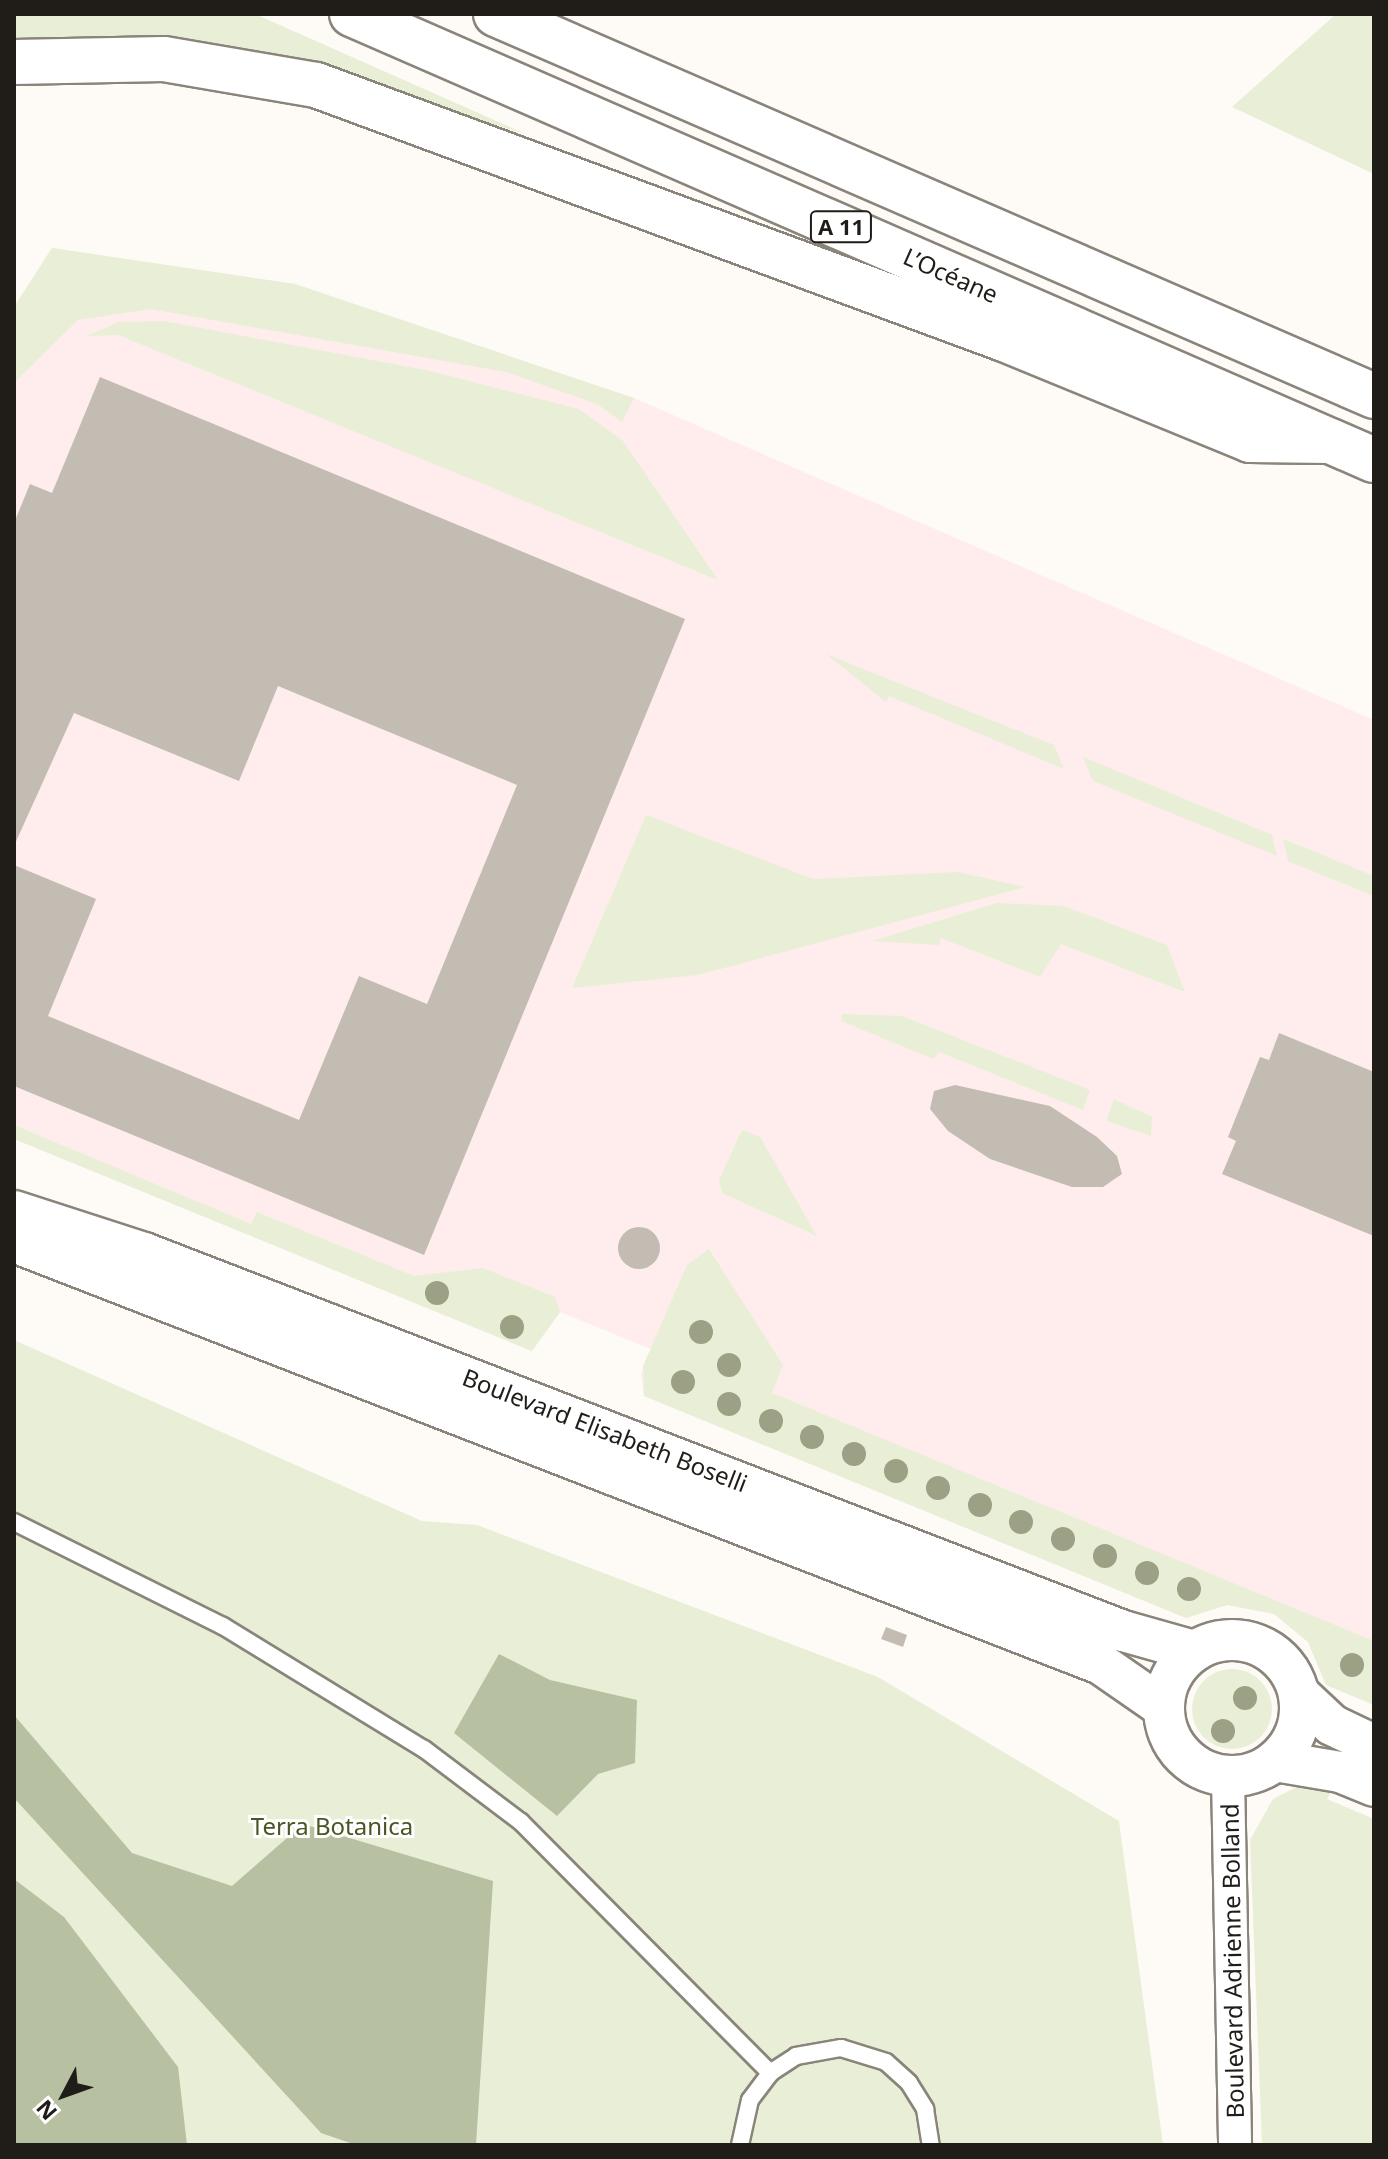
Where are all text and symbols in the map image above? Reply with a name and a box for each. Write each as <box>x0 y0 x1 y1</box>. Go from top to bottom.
road number: A 11 <box>809 209 873 245</box>
street label: L’Océane <box>899 241 1003 309</box>
street label: Boulevard Elisabeth Boselli <box>459 1362 751 1498</box>
street label: Boulevard Adrienne Bolland <box>1215 1803 1249 2119</box>
park label: Terra Botanica <box>251 1812 413 1840</box>
north arrow <box>24 2055 104 2135</box>
text: N <box>29 2094 63 2127</box>

